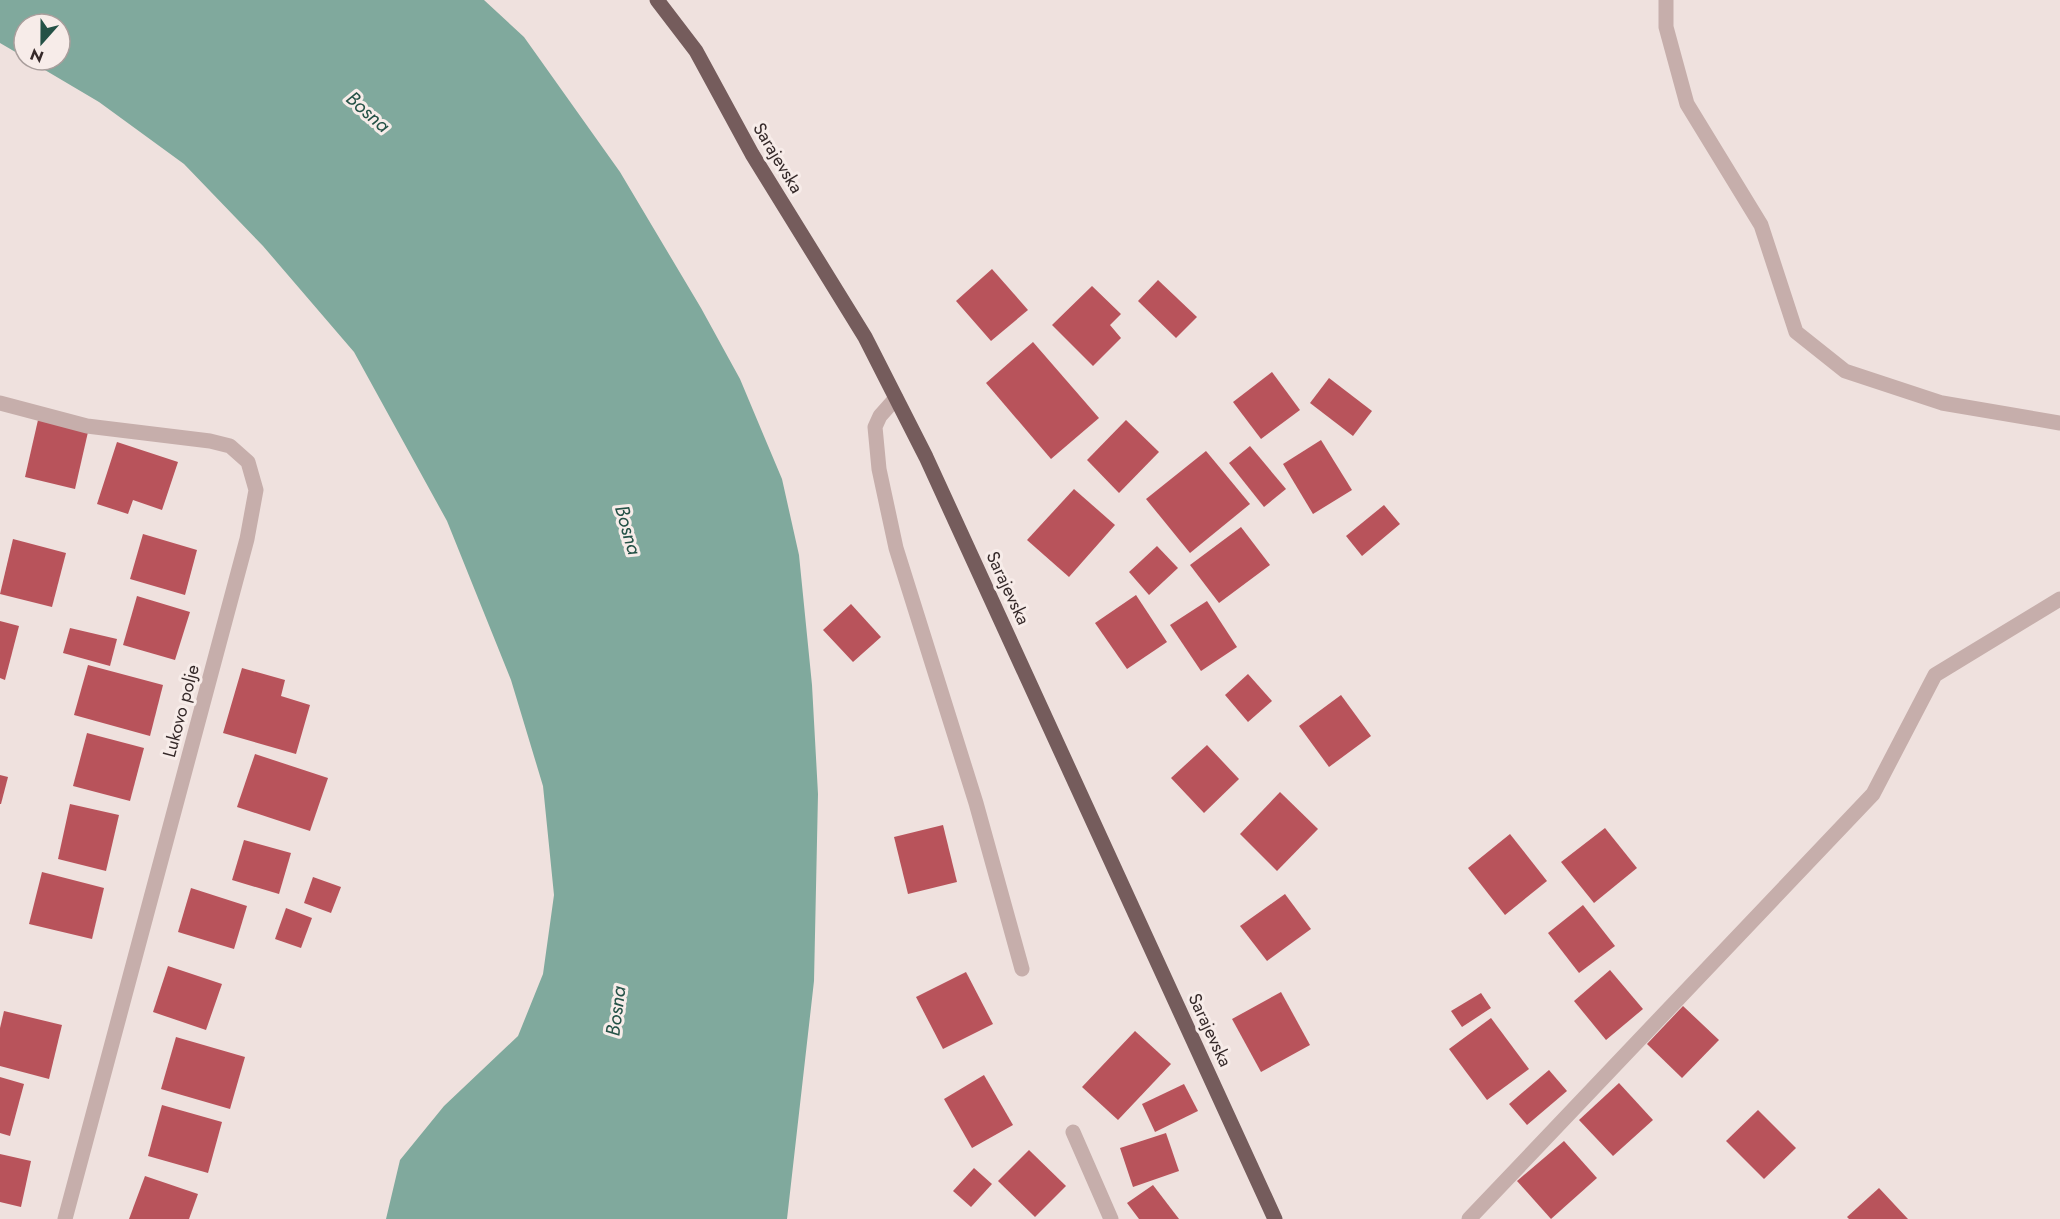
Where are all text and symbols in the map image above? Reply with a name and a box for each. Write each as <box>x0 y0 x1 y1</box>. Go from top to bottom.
north arrow <box>12 12 72 72</box>
text: N <box>27 43 47 69</box>
water label: Bosna <box>339 84 397 140</box>
street label: Sarajevska <box>747 118 809 198</box>
water label: Bosna <box>607 502 649 558</box>
street label: Sarajevska <box>980 547 1036 629</box>
street label: Lukovo polje <box>156 662 206 760</box>
water label: Bosna <box>599 984 633 1038</box>
street label: Sarajevska <box>1182 989 1238 1071</box>

